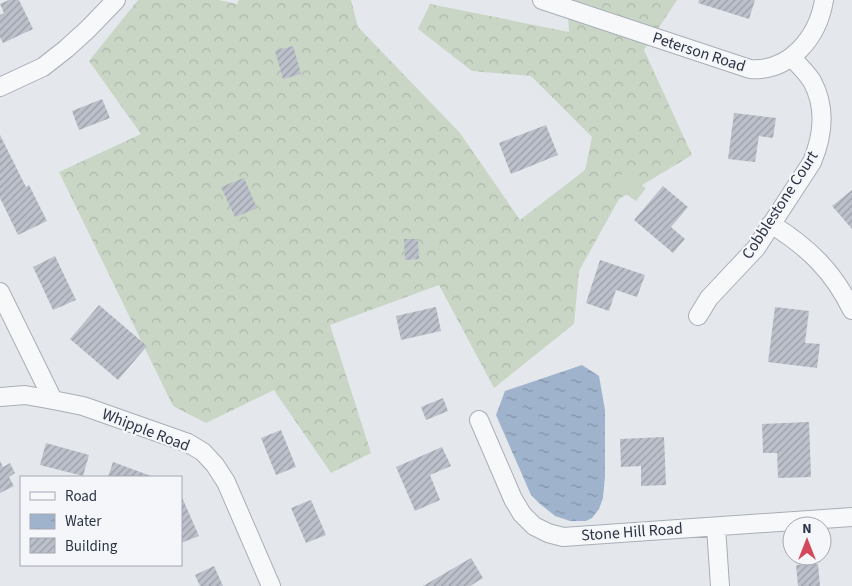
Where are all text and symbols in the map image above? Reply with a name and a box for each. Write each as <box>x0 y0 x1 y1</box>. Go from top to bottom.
street label: Peterson Road <box>650 27 748 77</box>
street label: Cobblestone Court <box>737 146 824 263</box>
street label: Whipple Road <box>99 403 193 457</box>
legend <box>20 476 182 566</box>
text: Road <box>65 486 97 507</box>
text: Water <box>65 511 102 532</box>
north arrow <box>782 516 832 566</box>
street label: Stone Hill Road <box>580 517 684 547</box>
text: N <box>802 519 812 539</box>
text: Building <box>65 536 118 557</box>

